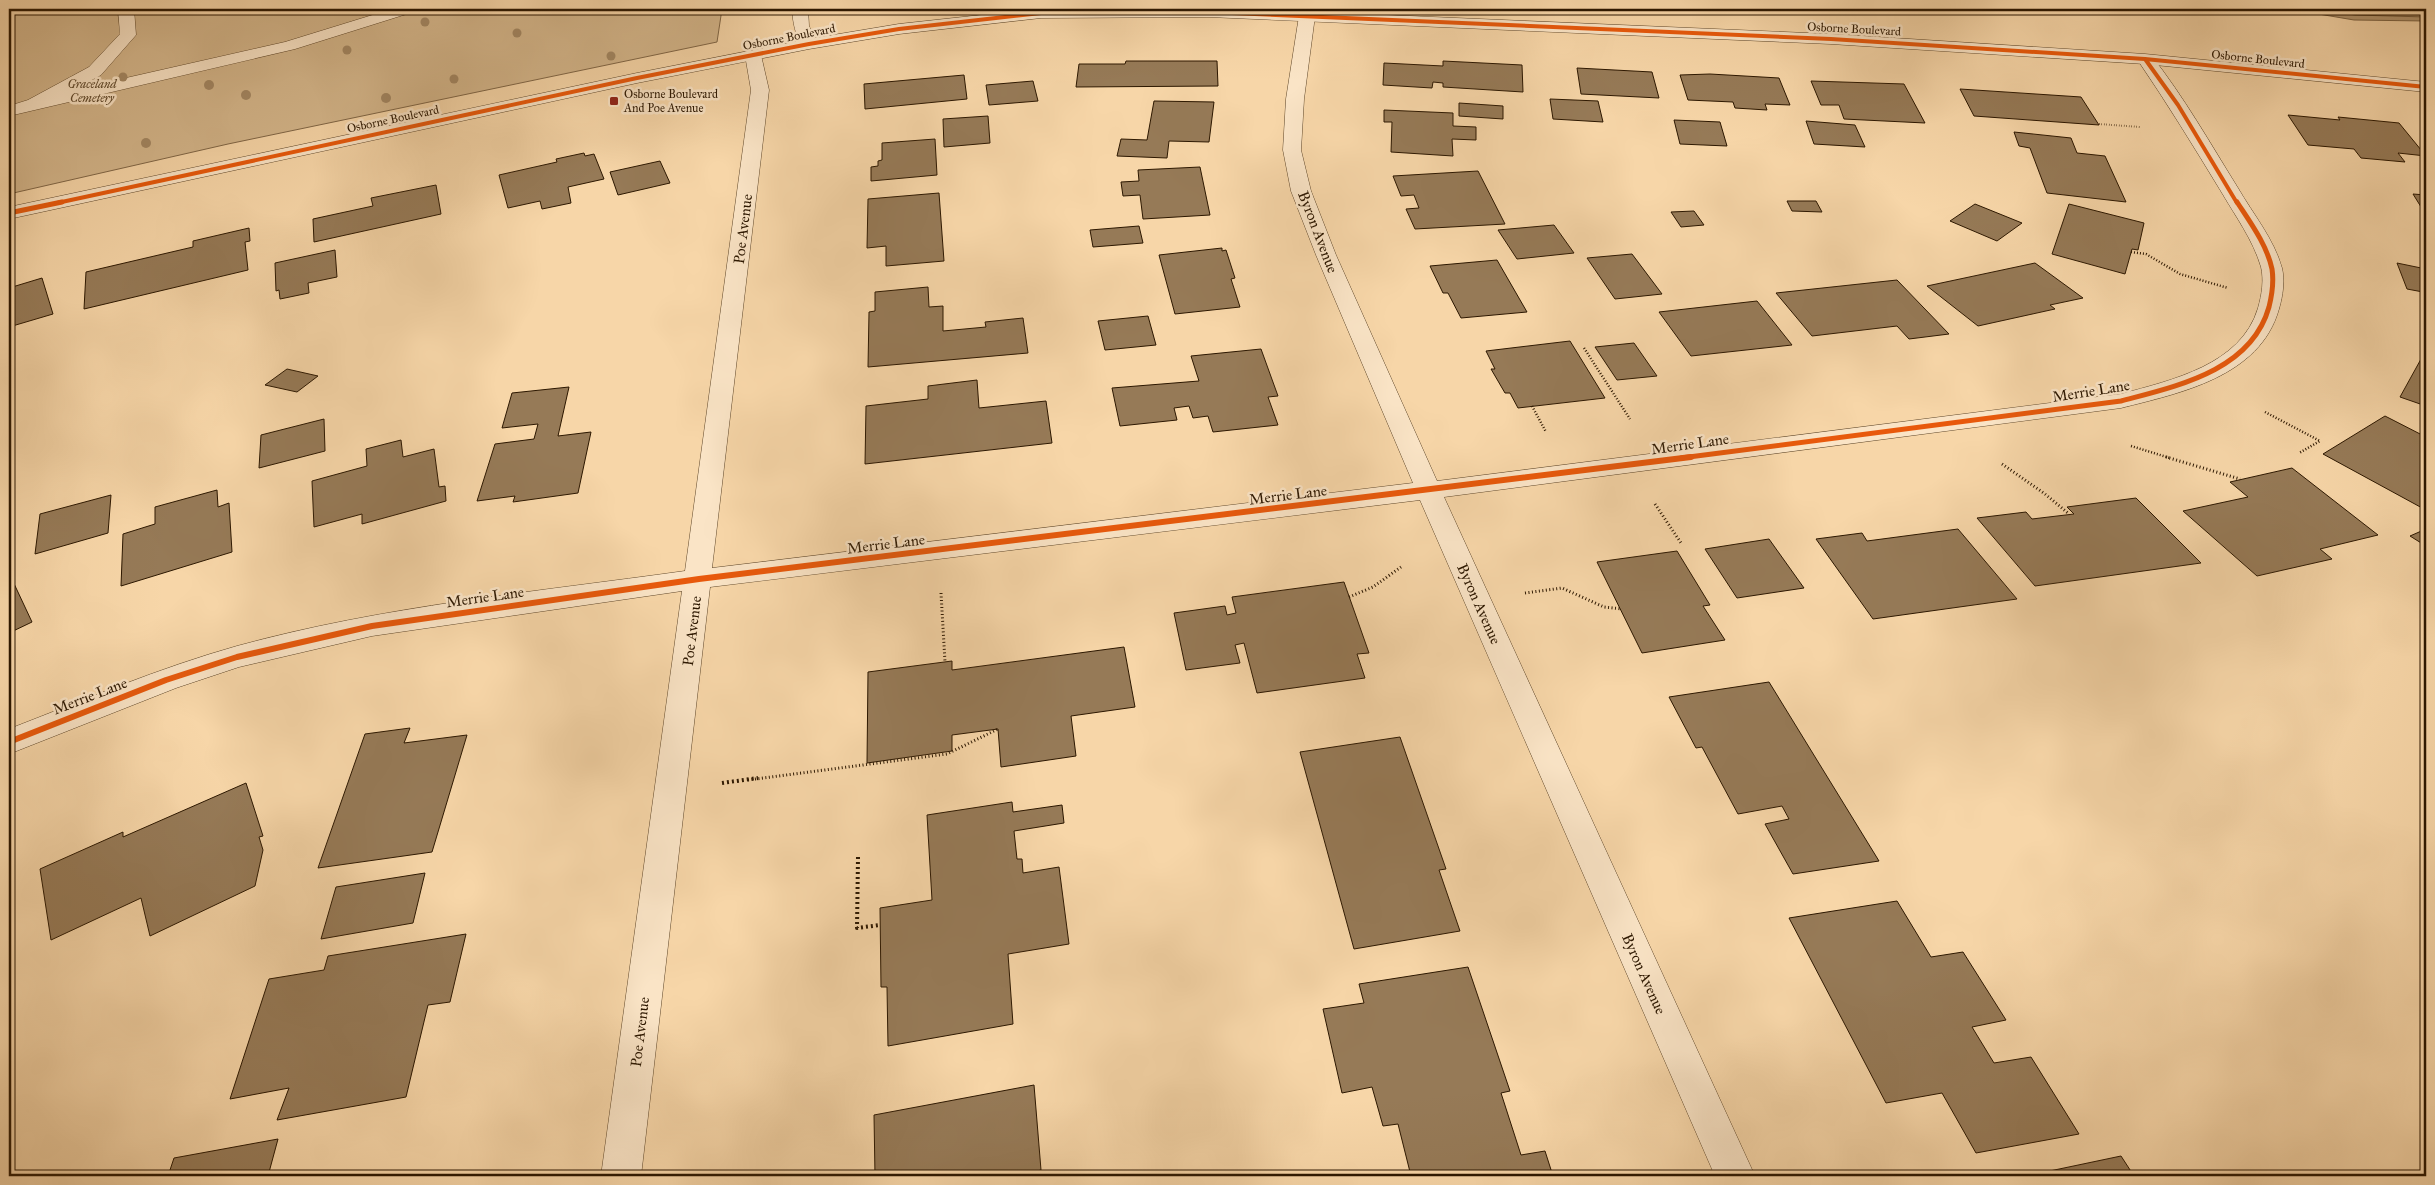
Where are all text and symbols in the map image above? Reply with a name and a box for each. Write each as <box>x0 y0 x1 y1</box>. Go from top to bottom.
street label: Osborne Boulevard <box>1807 20 1901 38</box>
street label: Osborne Boulevard <box>742 21 836 53</box>
street label: Osborne Boulevard <box>2211 47 2305 71</box>
park label: Graceland Cemetery <box>67 77 117 105</box>
place label: Osborne Boulevard And Poe Avenue <box>623 87 718 115</box>
marker: Osborne Boulevard And Poe Avenue <box>608 95 620 107</box>
street label: Osborne Boulevard <box>346 102 440 136</box>
street label: Byron Avenue <box>1294 188 1342 276</box>
street label: Poe Avenue <box>730 193 756 265</box>
street label: Merrie Lane <box>2051 376 2131 406</box>
street label: Merrie Lane <box>1650 430 1730 458</box>
street label: Merrie Lane <box>1248 481 1328 509</box>
street label: Merrie Lane <box>846 530 926 558</box>
street label: Byron Avenue <box>1453 561 1505 647</box>
street label: Merrie Lane <box>445 583 525 611</box>
street label: Poe Avenue <box>679 595 705 667</box>
street label: Merrie Lane <box>50 674 130 718</box>
street label: Byron Avenue <box>1618 931 1670 1017</box>
street label: Poe Avenue <box>627 996 653 1068</box>

